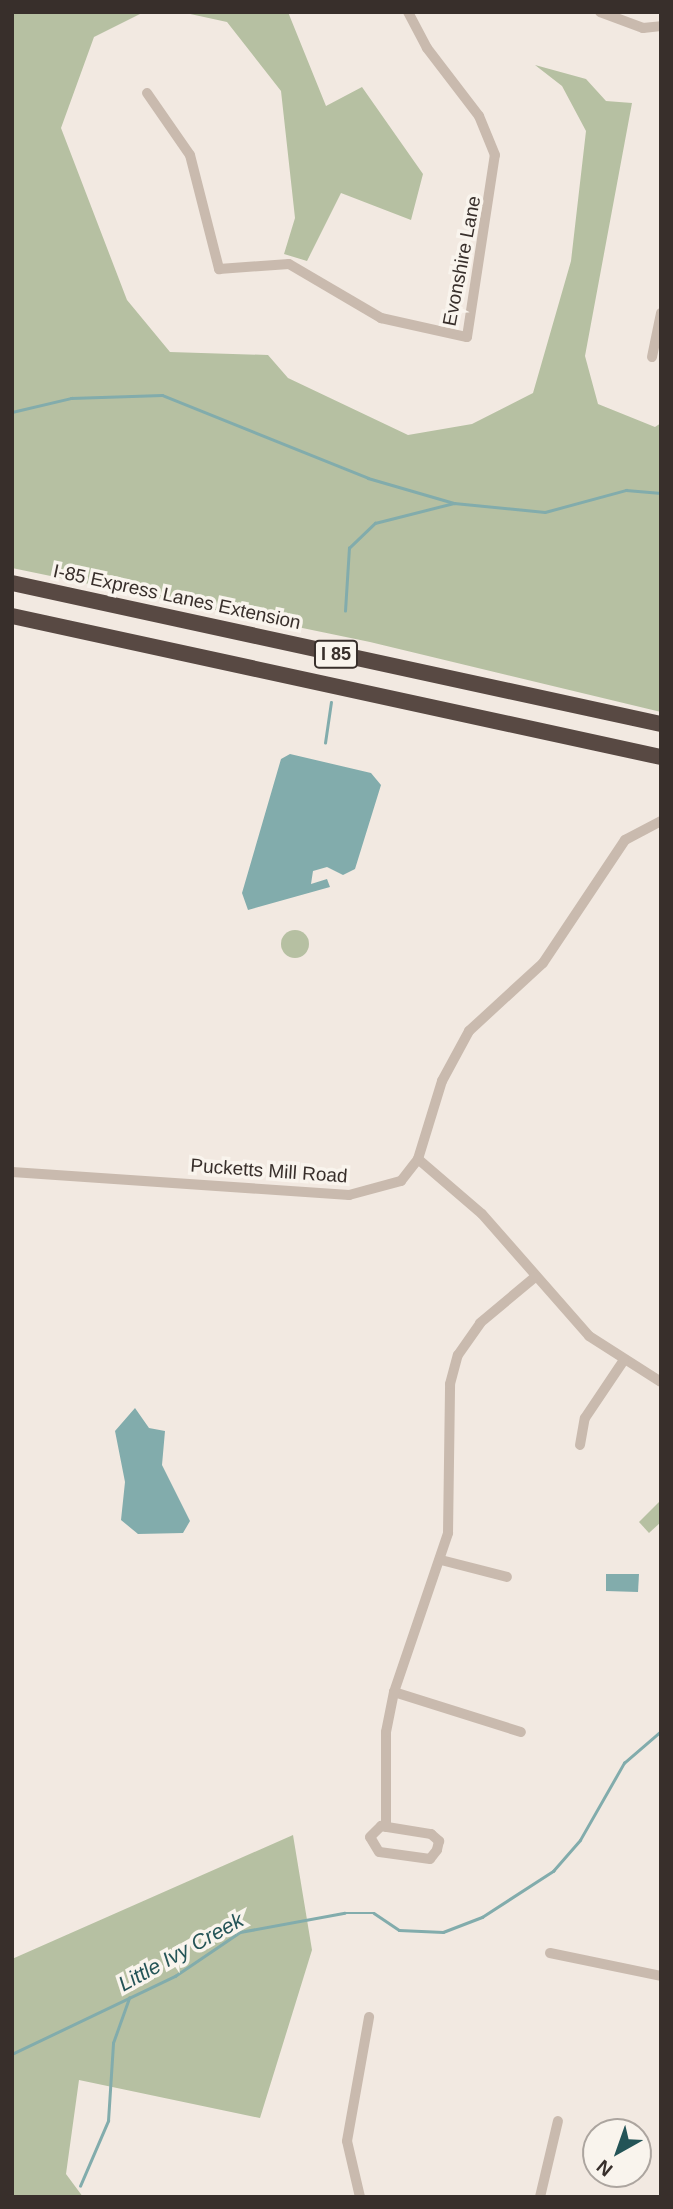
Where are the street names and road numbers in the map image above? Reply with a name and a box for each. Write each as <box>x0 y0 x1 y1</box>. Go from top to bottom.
street label: Evonshire Lane <box>438 194 486 328</box>
street label: I-85 Express Lanes Extension <box>51 560 303 634</box>
road number: I 85 <box>313 640 359 668</box>
street label: Pucketts Mill Road <box>190 1154 348 1188</box>

